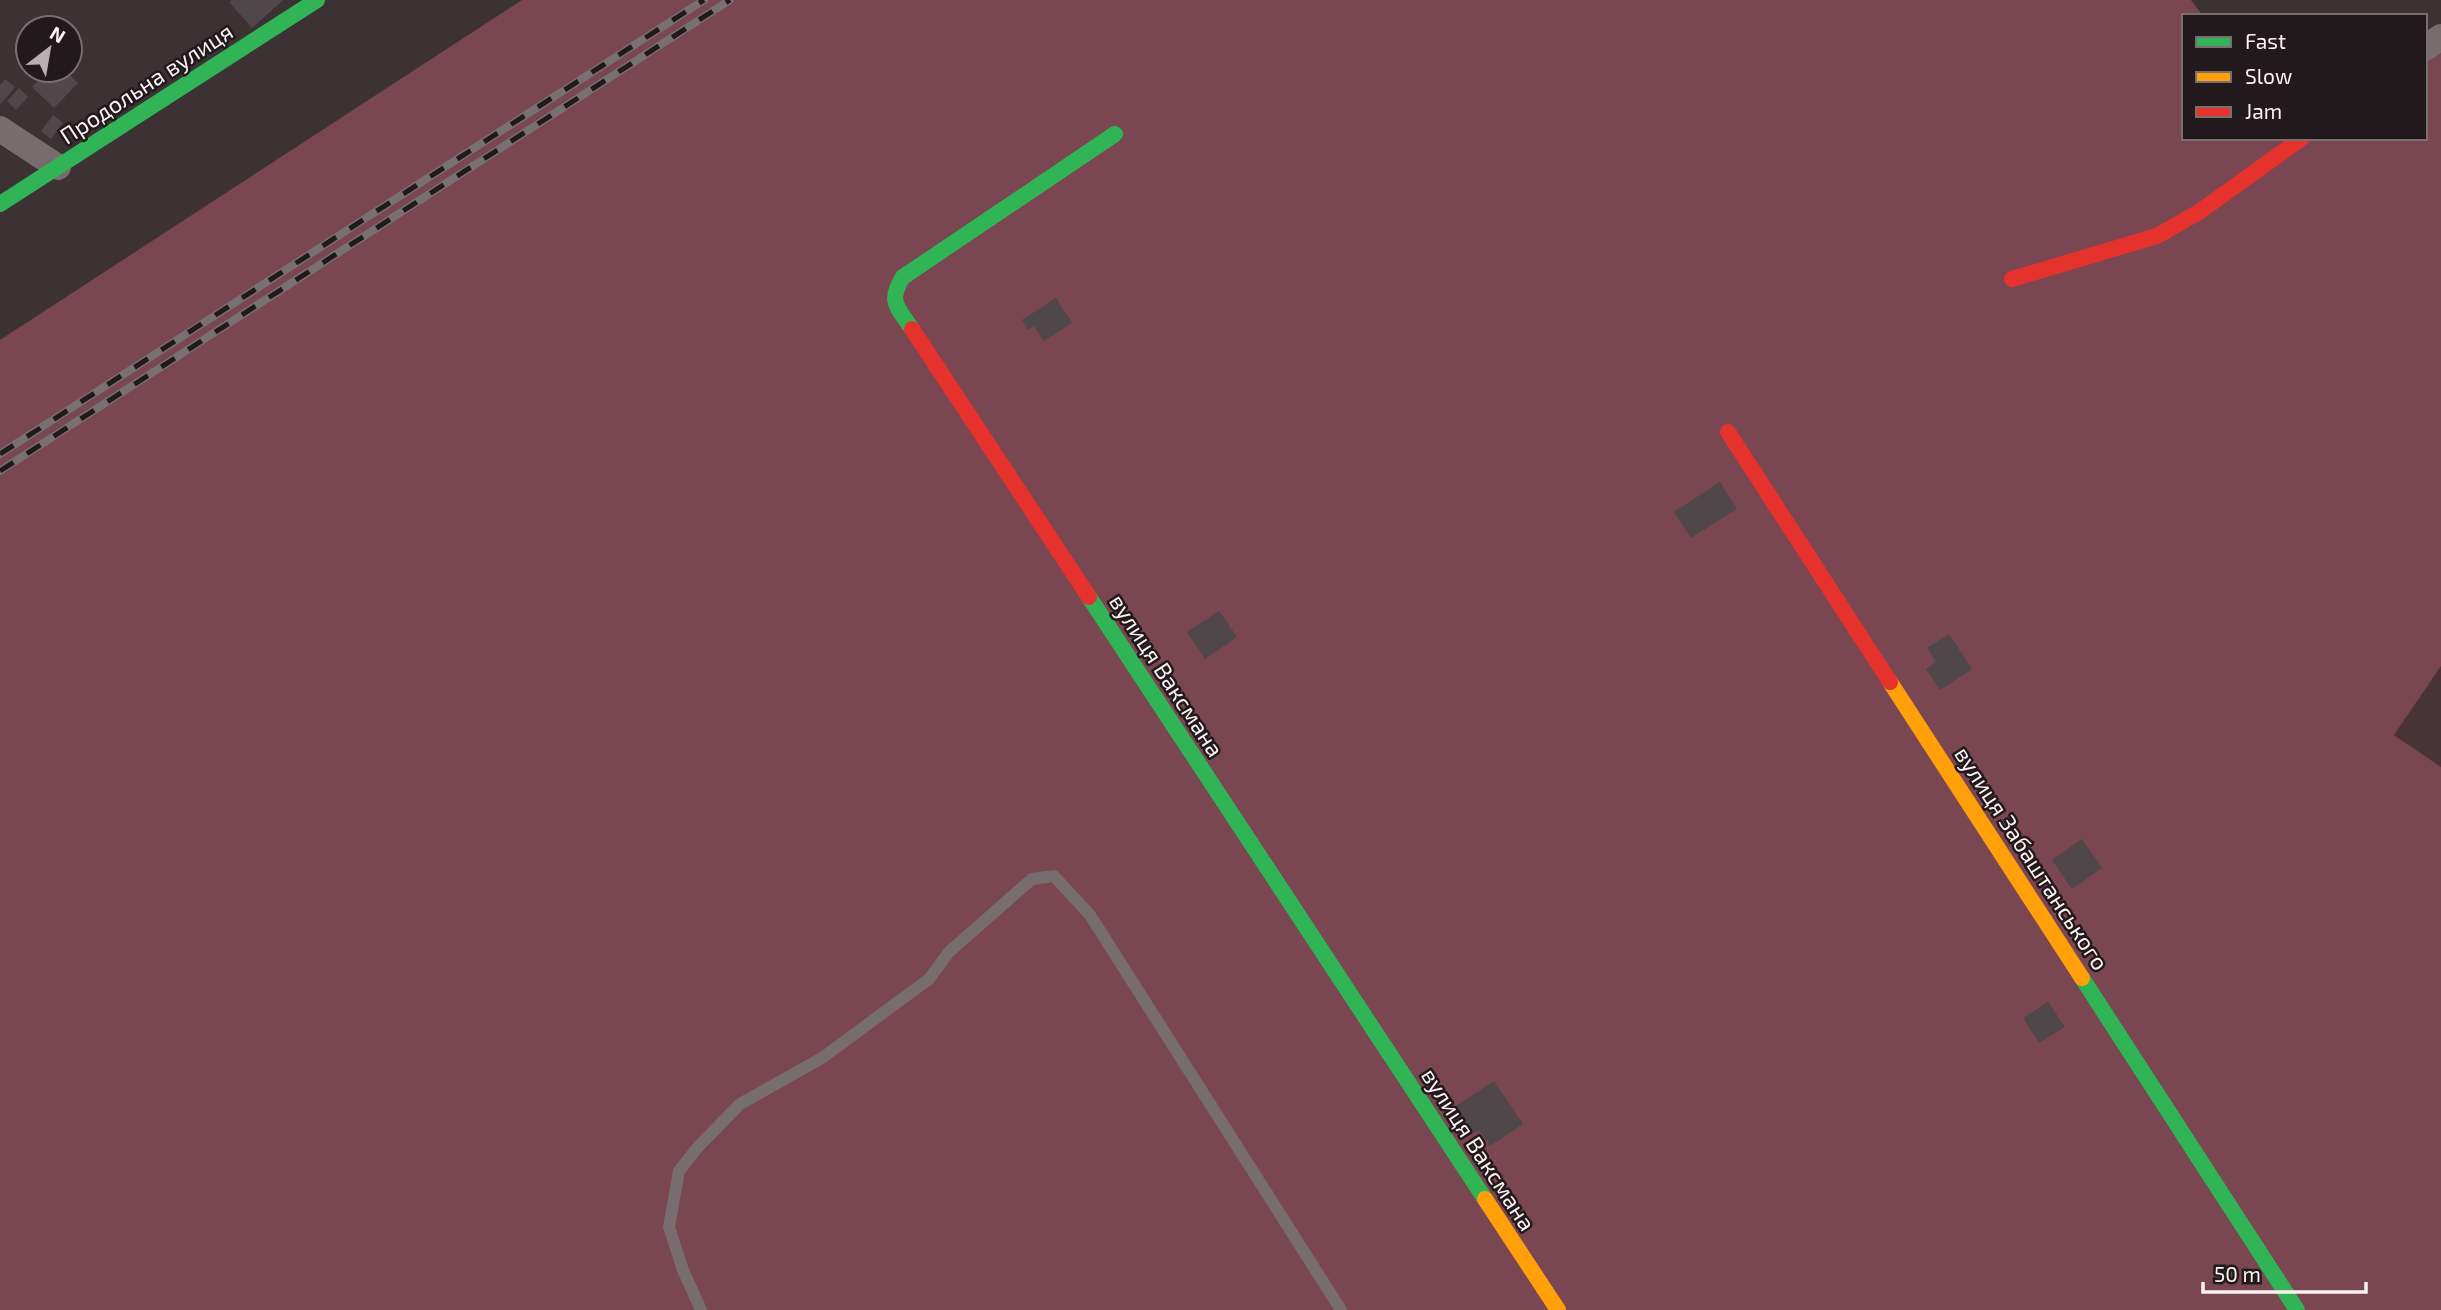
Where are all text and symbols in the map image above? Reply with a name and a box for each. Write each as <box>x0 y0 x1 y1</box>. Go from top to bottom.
north arrow <box>14 14 84 84</box>
legend <box>2182 14 2427 140</box>
street label: Продольна вулиця <box>54 17 238 150</box>
text: N <box>46 21 70 47</box>
text: Fast <box>2245 28 2286 53</box>
text: Slow <box>2245 63 2292 88</box>
text: Jam <box>2245 98 2282 123</box>
street label: вулиця Ваксмана <box>1103 588 1230 762</box>
street label: вулиця Забаштанського <box>1948 741 2115 976</box>
street label: вулиця Ваксмана <box>1415 1062 1542 1236</box>
scale bar <box>2203 1250 2366 1294</box>
text: 50 m <box>2214 1261 2261 1286</box>

